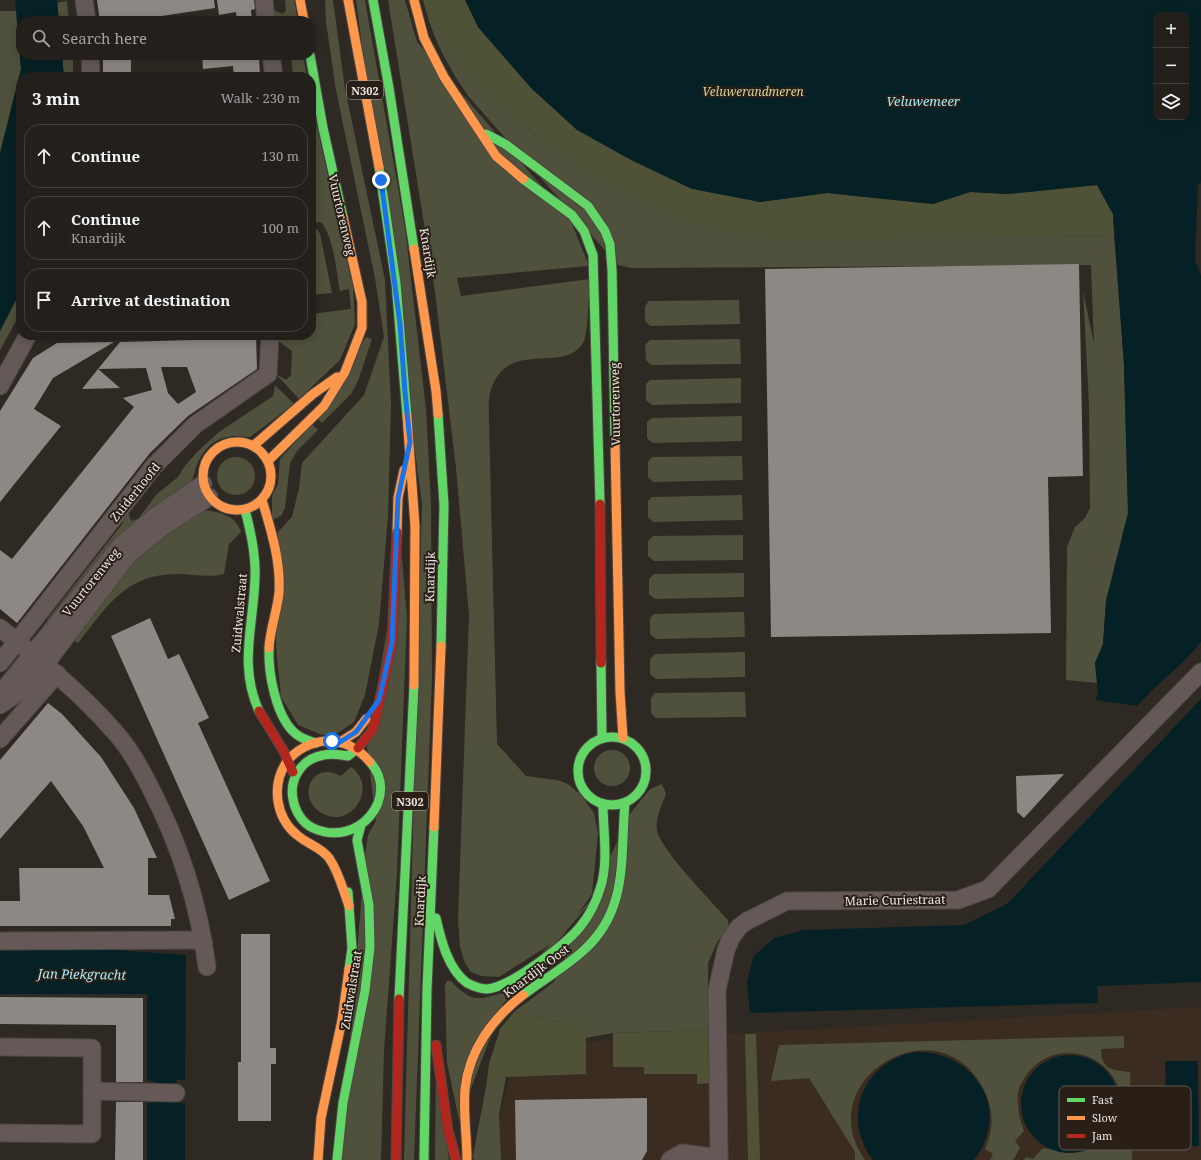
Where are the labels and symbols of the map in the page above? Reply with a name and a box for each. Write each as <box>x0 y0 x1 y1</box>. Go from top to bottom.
road number: N302 <box>347 81 383 99</box>
park label: Veluwerandmeren <box>702 83 804 100</box>
water label: Veluwemeer <box>886 92 961 110</box>
route end <box>372 171 390 189</box>
street label: Vuurtorenweg <box>324 173 360 258</box>
street label: Knardijk <box>416 227 440 280</box>
street label: Vuurtorenweg <box>606 362 624 446</box>
street label: Zuiderhoofd <box>106 458 164 525</box>
street label: Vuurtorenweg <box>58 544 124 620</box>
street label: Knardijk <box>421 551 439 602</box>
street label: Zuidwalstraat <box>227 573 251 653</box>
route start <box>323 732 341 750</box>
road number: N302 <box>392 792 428 810</box>
street label: Knardijk <box>410 874 430 927</box>
street label: Marie Curiestraat <box>844 891 946 909</box>
street label: Knardijk Oost <box>499 940 573 1002</box>
street label: Zuidwalstraat <box>336 949 366 1031</box>
water label: Jan Piekgracht <box>35 964 127 984</box>
legend <box>1059 1086 1191 1150</box>
text: Fast <box>1092 1092 1113 1107</box>
text: Slow <box>1092 1110 1118 1125</box>
text: Jam <box>1091 1128 1113 1143</box>

